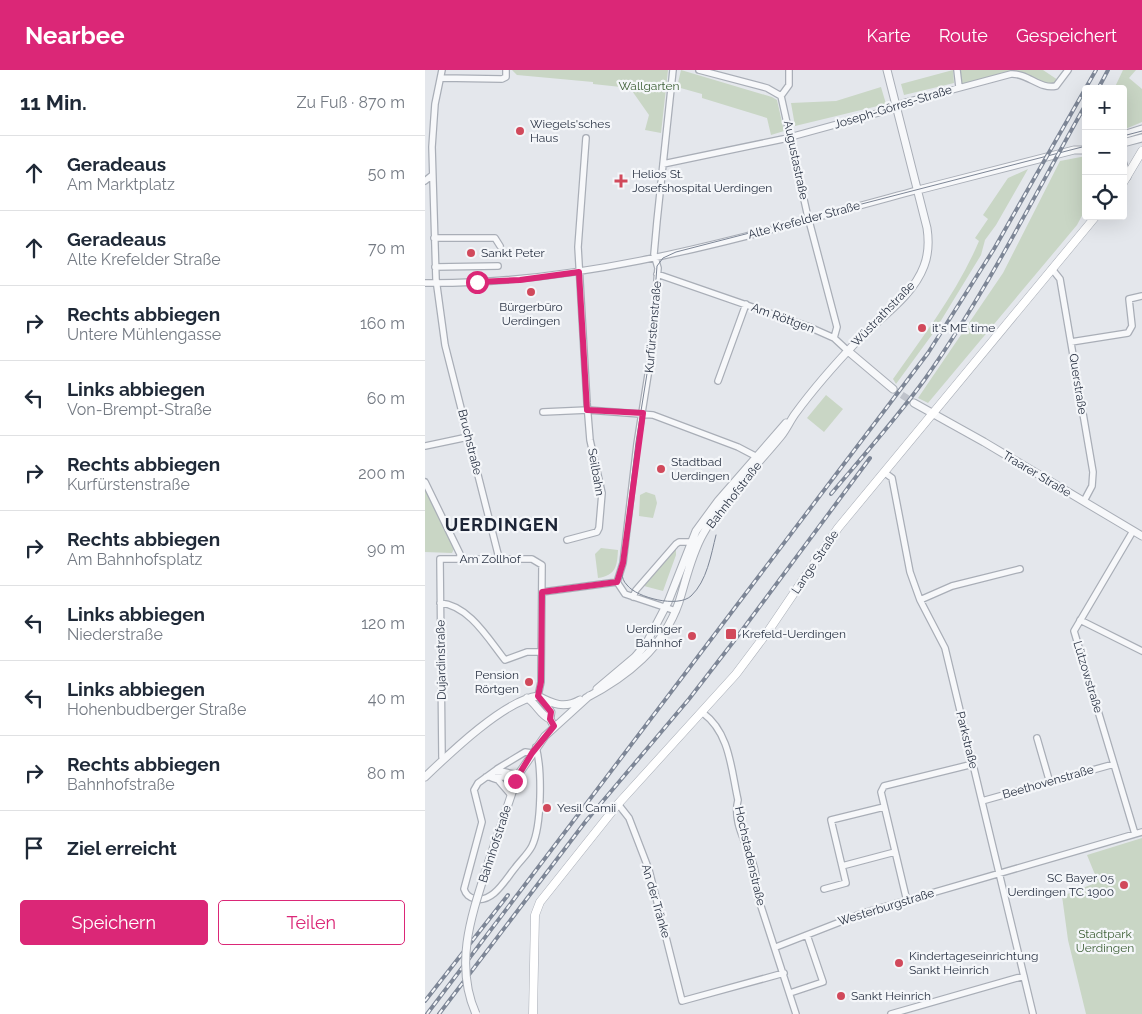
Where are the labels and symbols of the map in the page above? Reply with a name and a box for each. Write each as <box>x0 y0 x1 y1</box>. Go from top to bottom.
park label: Wallgarten <box>618 79 680 93</box>
street label: Joseph-Görres-Straße <box>832 82 954 132</box>
place label: Wiegels'sches Haus <box>530 117 610 145</box>
street label: Augustastraße <box>781 119 811 201</box>
marker: Wiegels'sches Haus <box>514 125 526 137</box>
place label: Helios St. Josefshospital Uerdingen <box>632 167 772 195</box>
marker: Helios St. Josefshospital Uerdingen <box>614 174 628 188</box>
street label: Alte Krefelder Straße <box>747 198 861 242</box>
place label: Sankt Peter <box>481 246 546 260</box>
marker: Sankt Peter <box>465 247 477 259</box>
route start <box>466 271 489 294</box>
street label: Wüstrathstraße <box>848 279 918 349</box>
street label: Kurfürstenstraße <box>642 281 664 373</box>
marker: Bürgerbüro Uerdingen <box>525 286 537 298</box>
place label: Bürgerbüro Uerdingen <box>499 300 563 328</box>
street label: Am Röttgen <box>749 300 817 336</box>
place label: it's ME time <box>932 321 995 335</box>
marker: it's ME time <box>916 322 928 334</box>
street label: Querstraße <box>1066 352 1090 416</box>
street label: Bruchstraße <box>455 408 485 476</box>
street label: Seilbahn <box>585 447 607 497</box>
street label: Traarer Straße <box>1000 448 1074 500</box>
place label: Stadtbad Uerdingen <box>671 455 730 483</box>
street label: Bahnhofstraße <box>704 459 764 531</box>
marker: Stadtbad Uerdingen <box>655 463 667 475</box>
district label: UERDINGEN <box>445 514 559 535</box>
street label: Lange Straße <box>789 528 841 596</box>
street label: Am Zollhof <box>459 552 522 566</box>
street label: Dujardinstraße <box>433 620 449 700</box>
place label: Uerdinger Bahnhof <box>626 622 683 650</box>
marker: Krefeld-Uerdingen <box>724 627 738 641</box>
place label: Krefeld-Uerdingen <box>742 627 846 641</box>
marker: Uerdinger Bahnhof <box>686 630 698 642</box>
street label: Lützowstraße <box>1070 639 1106 715</box>
place label: Pension Rörtgen <box>475 668 519 696</box>
marker: Pension Rörtgen <box>523 676 535 688</box>
street label: Parkstraße <box>953 710 981 770</box>
street label: Beethovenstraße <box>1001 762 1095 802</box>
route end <box>504 770 527 793</box>
place label: Yesil Camii <box>557 801 616 815</box>
marker: Yesil Camii <box>541 802 553 814</box>
street label: Bahnhofstraße <box>476 803 514 885</box>
street label: Hochstadenstraße <box>732 805 768 907</box>
street label: An der Tränke <box>639 862 673 940</box>
place label: SC Bayer 05 Uerdingen TC 1900 <box>1008 871 1114 899</box>
marker: SC Bayer 05 Uerdingen TC 1900 <box>1118 879 1130 891</box>
street label: Westerburgstraße <box>836 886 936 928</box>
park label: Stadtpark Uerdingen <box>1076 927 1134 955</box>
place label: Kindertageseinrichtung Sankt Heinrich <box>909 949 1038 977</box>
marker: Kindertageseinrichtung Sankt Heinrich <box>893 957 905 969</box>
place label: Sankt Heinrich <box>851 989 931 1003</box>
marker: Sankt Heinrich <box>835 990 847 1002</box>

